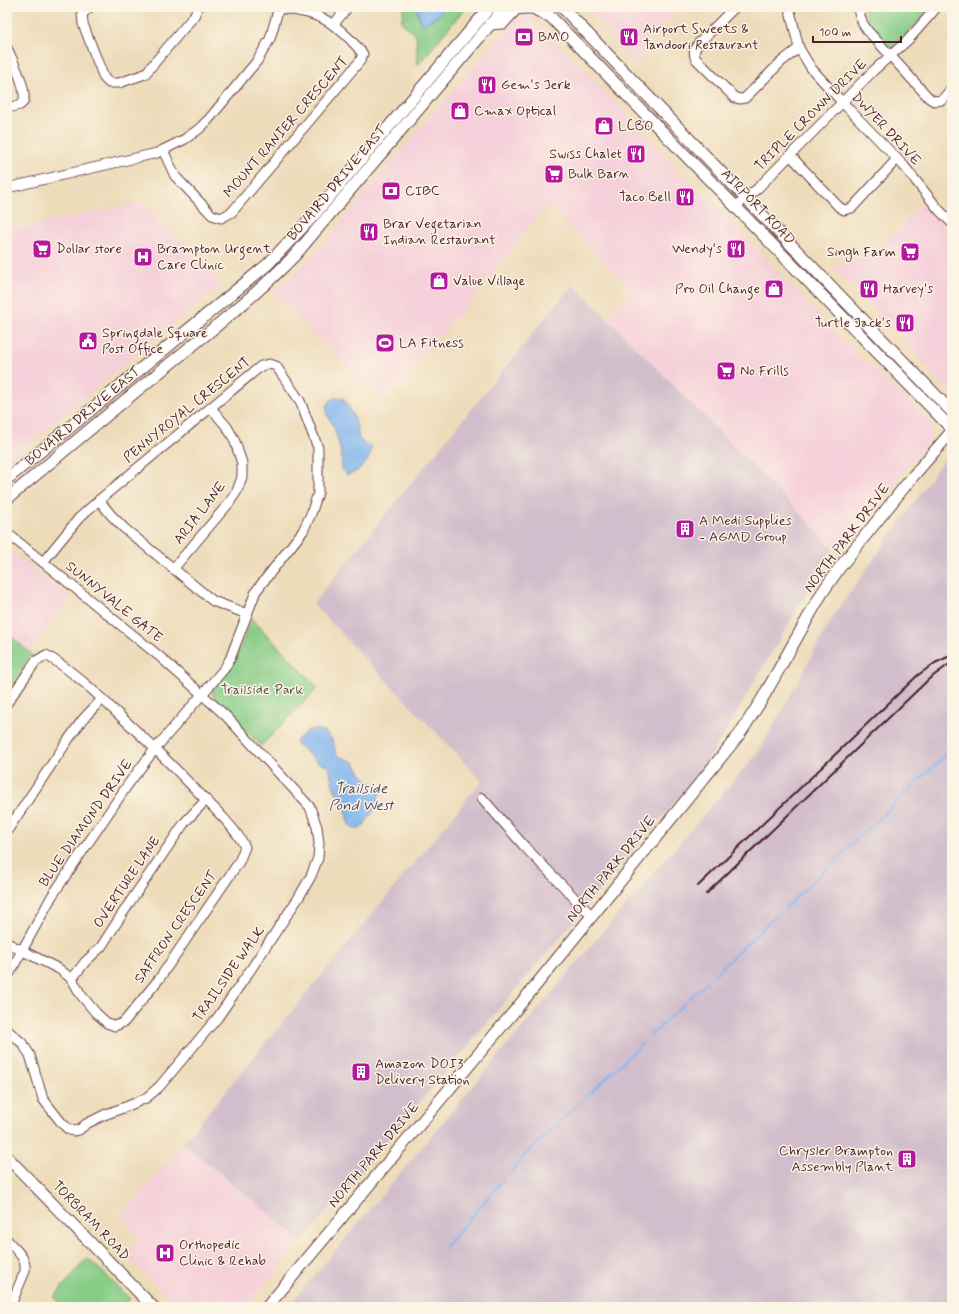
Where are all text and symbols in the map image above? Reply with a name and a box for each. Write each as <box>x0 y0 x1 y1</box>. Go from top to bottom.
scale bar <box>813 18 901 44</box>
place label: Airport Sweets & Tandoori Restaurant <box>643 20 759 54</box>
text: 100 m <box>819 25 851 41</box>
bank icon: BMO <box>513 26 535 48</box>
restaurant icon: Airport Sweets & Tandoori Restaurant <box>618 26 640 48</box>
place label: BMO <box>538 28 569 46</box>
street label: MOUNT RANIER CRESCENT <box>220 52 352 202</box>
street label: TRIPLE CROWN DRIVE <box>751 55 871 175</box>
restaurant icon: Gem's Jerk <box>476 74 498 96</box>
place label: Gem's Jerk <box>501 76 571 94</box>
street label: DWYER DRIVE <box>847 88 925 170</box>
shop icon: Cmax Optical <box>449 100 471 122</box>
place label: Cmax Optical <box>474 102 556 120</box>
shop icon: LCBO <box>593 115 615 137</box>
place label: LCBO <box>618 117 654 135</box>
street label: BOVAIRD DRIVE EAST <box>283 121 391 245</box>
restaurant icon: Swiss Chalet <box>625 143 647 165</box>
place label: Swiss Chalet <box>549 145 622 163</box>
supermarket icon: Bulk Barn <box>543 163 565 185</box>
place label: Bulk Barn <box>568 165 630 183</box>
street label: AIRPORT ROAD <box>717 165 799 249</box>
bank icon: CIBC <box>380 180 402 202</box>
place label: CIBC <box>405 182 440 200</box>
restaurant icon: Taco Bell <box>674 186 696 208</box>
place label: Taco Bell <box>619 188 671 206</box>
place label: Brar Vegetarian Indian Restaurant <box>383 215 496 249</box>
restaurant icon: Brar Vegetarian Indian Restaurant <box>358 221 380 243</box>
supermarket icon: Dollar store <box>31 238 53 260</box>
restaurant icon: Wendy's <box>725 238 747 260</box>
place label: Dollar store <box>56 240 122 258</box>
place label: Brampton Urgent Care Clinic <box>157 240 272 274</box>
place label: Wendy's <box>672 240 722 258</box>
supermarket icon: Singh Farm <box>899 241 921 263</box>
place label: Singh Farm <box>827 243 896 262</box>
hospital icon: Brampton Urgent Care Clinic <box>132 246 154 268</box>
shop icon: Value Village <box>428 270 450 292</box>
place label: Value Village <box>453 272 526 290</box>
shop icon: Pro Oil Change <box>763 278 785 300</box>
restaurant icon: Harvey's <box>858 278 880 300</box>
place label: Pro Oil Change <box>675 280 760 300</box>
place label: Harvey's <box>883 280 933 298</box>
restaurant icon: Turtle Jack's <box>894 312 916 334</box>
place label: Turtle Jack's <box>815 314 891 332</box>
place label: Springdale Square Post Office <box>102 324 208 358</box>
public building icon: Springdale Square Post Office <box>77 330 99 352</box>
sports icon: LA Fitness <box>374 332 396 354</box>
place label: LA Fitness <box>399 334 464 352</box>
street label: PENNYROYAL CRESCENT <box>120 353 254 467</box>
supermarket icon: No Frills <box>715 360 737 382</box>
street label: BOVAIRD DRIVE EAST <box>21 362 145 470</box>
place label: No Frills <box>740 362 789 380</box>
street label: ARIA LANE <box>170 478 230 548</box>
street label: NORTH PARK DRIVE <box>800 480 894 596</box>
place label: A Medi Supplies - AGMD Group <box>699 512 792 546</box>
building icon: A Medi Supplies - AGMD Group <box>674 518 696 540</box>
street label: SUNNYVALE GATE <box>62 557 166 647</box>
park label: Trailside Park <box>221 681 303 699</box>
street label: BLUE DIAMOND DRIVE <box>35 756 137 890</box>
water label: Trailside Pond West <box>329 779 395 816</box>
street label: NORTH PARK DRIVE <box>562 812 660 926</box>
street label: OVERTURE LANE <box>89 832 165 932</box>
street label: SAFFRON CRESCENT <box>130 867 222 987</box>
street label: TRAILSIDE WALK <box>189 922 269 1026</box>
place label: Amazon DOI3 Delivery Station <box>375 1055 470 1089</box>
building icon: Amazon DOI3 Delivery Station <box>350 1061 372 1083</box>
street label: NORTH PARK DRIVE <box>325 1099 423 1211</box>
place label: Chrysler Brampton Assembly Plant <box>779 1142 894 1176</box>
building icon: Chrysler Brampton Assembly Plant <box>896 1148 918 1170</box>
street label: TORBRAM ROAD <box>48 1177 134 1265</box>
place label: Orthopedic Clinic & Rehab <box>179 1236 267 1270</box>
hospital icon: Orthopedic Clinic & Rehab <box>154 1242 176 1264</box>

